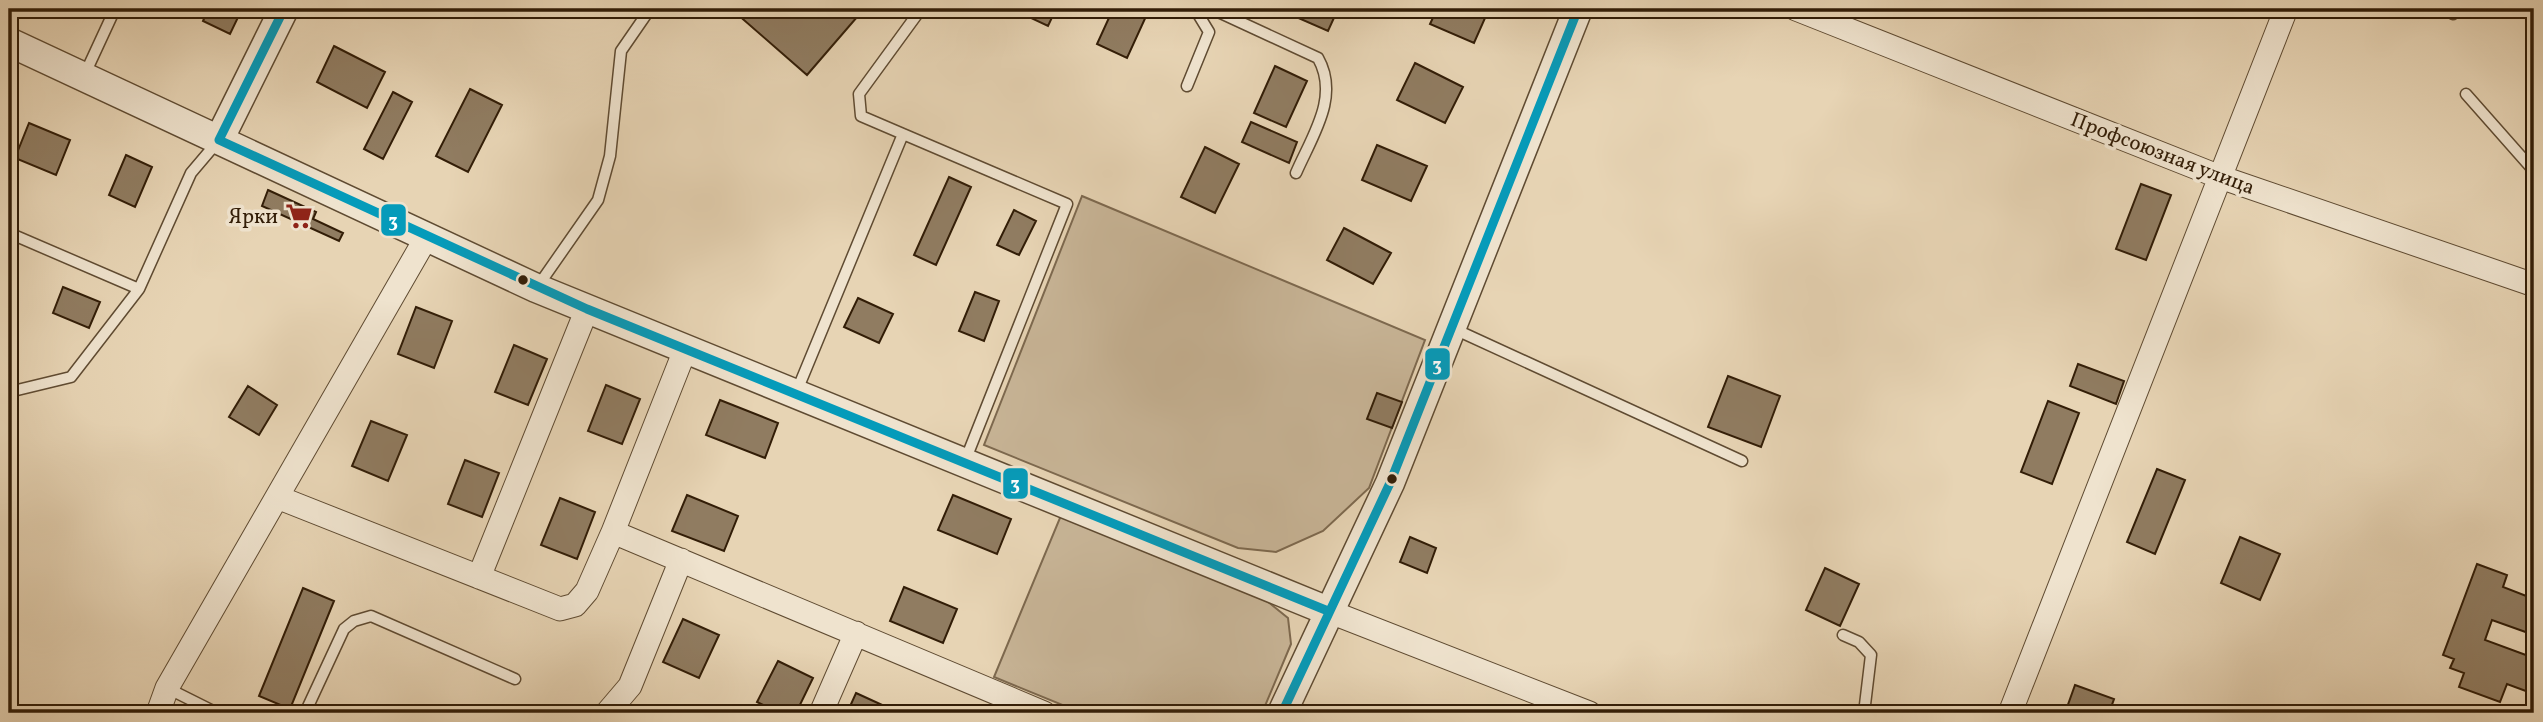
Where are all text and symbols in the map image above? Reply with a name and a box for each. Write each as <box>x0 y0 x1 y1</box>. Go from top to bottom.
street label: Профсоюзная улица <box>2066 106 2259 203</box>
supermarket icon: Ярки <box>284 201 314 231</box>
place label: Ярки <box>228 203 278 232</box>
line badge: 3 <box>380 203 407 237</box>
text: 3 <box>388 209 398 235</box>
unlabelled marker <box>516 273 530 287</box>
line badge: 3 <box>1424 347 1451 381</box>
text: 3 <box>1432 353 1442 379</box>
line badge: 3 <box>1002 467 1029 500</box>
text: 3 <box>1010 472 1020 498</box>
unlabelled marker <box>1385 472 1399 486</box>

